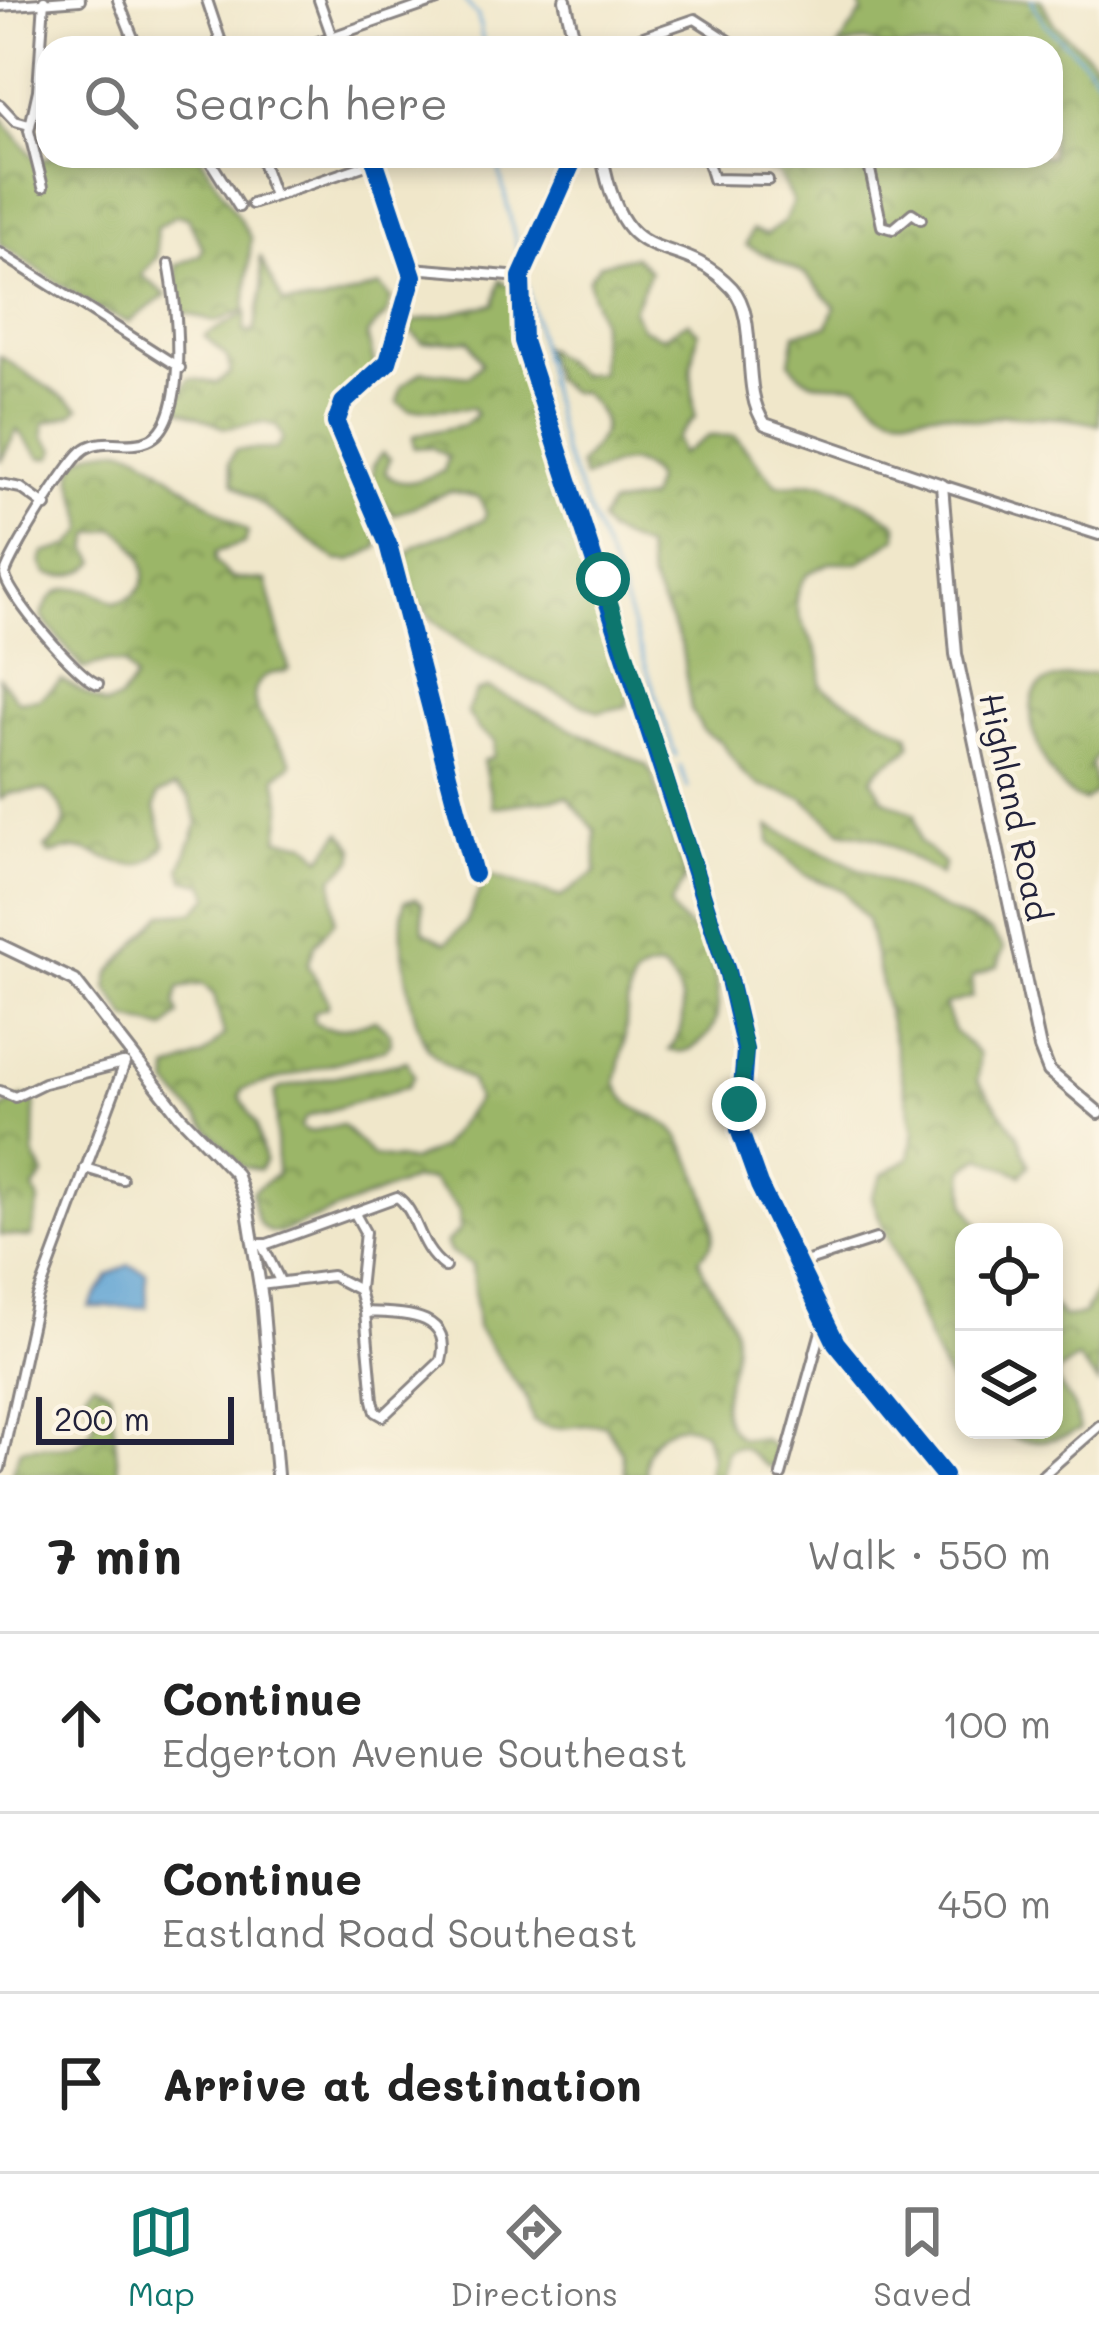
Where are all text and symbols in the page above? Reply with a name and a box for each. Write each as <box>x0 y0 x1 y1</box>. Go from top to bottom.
search box <box>36 36 1063 168</box>
icon: search <box>78 69 144 135</box>
text: Search here <box>174 73 448 131</box>
route start <box>576 552 630 606</box>
street label: Highland Road <box>971 689 1062 925</box>
route end <box>712 1077 766 1131</box>
map controls <box>955 1223 1063 1439</box>
button: locate <box>955 1223 1063 1331</box>
button: layers <box>955 1331 1063 1439</box>
scale bar <box>36 1391 234 1444</box>
text: 200 m <box>54 1396 150 1439</box>
text: 7 min <box>48 1520 182 1587</box>
text: Walk · 550 m <box>807 1528 1051 1579</box>
text: Continue <box>162 1668 362 1726</box>
icon: ahead <box>48 1690 114 1756</box>
text: 100 m <box>942 1697 1051 1748</box>
text: Edgerton Avenue Southeast <box>162 1726 687 1777</box>
text: Continue <box>162 1848 362 1906</box>
icon: ahead <box>48 1870 114 1936</box>
text: 450 m <box>938 1877 1051 1928</box>
text: Eastland Road Southeast <box>162 1906 637 1957</box>
icon: arrive <box>48 2050 114 2116</box>
text: Arrive at destination <box>162 2054 642 2112</box>
tab: Map <box>128 2199 195 2314</box>
tab: Directions <box>450 2199 618 2314</box>
tab: Saved <box>873 2199 971 2314</box>

